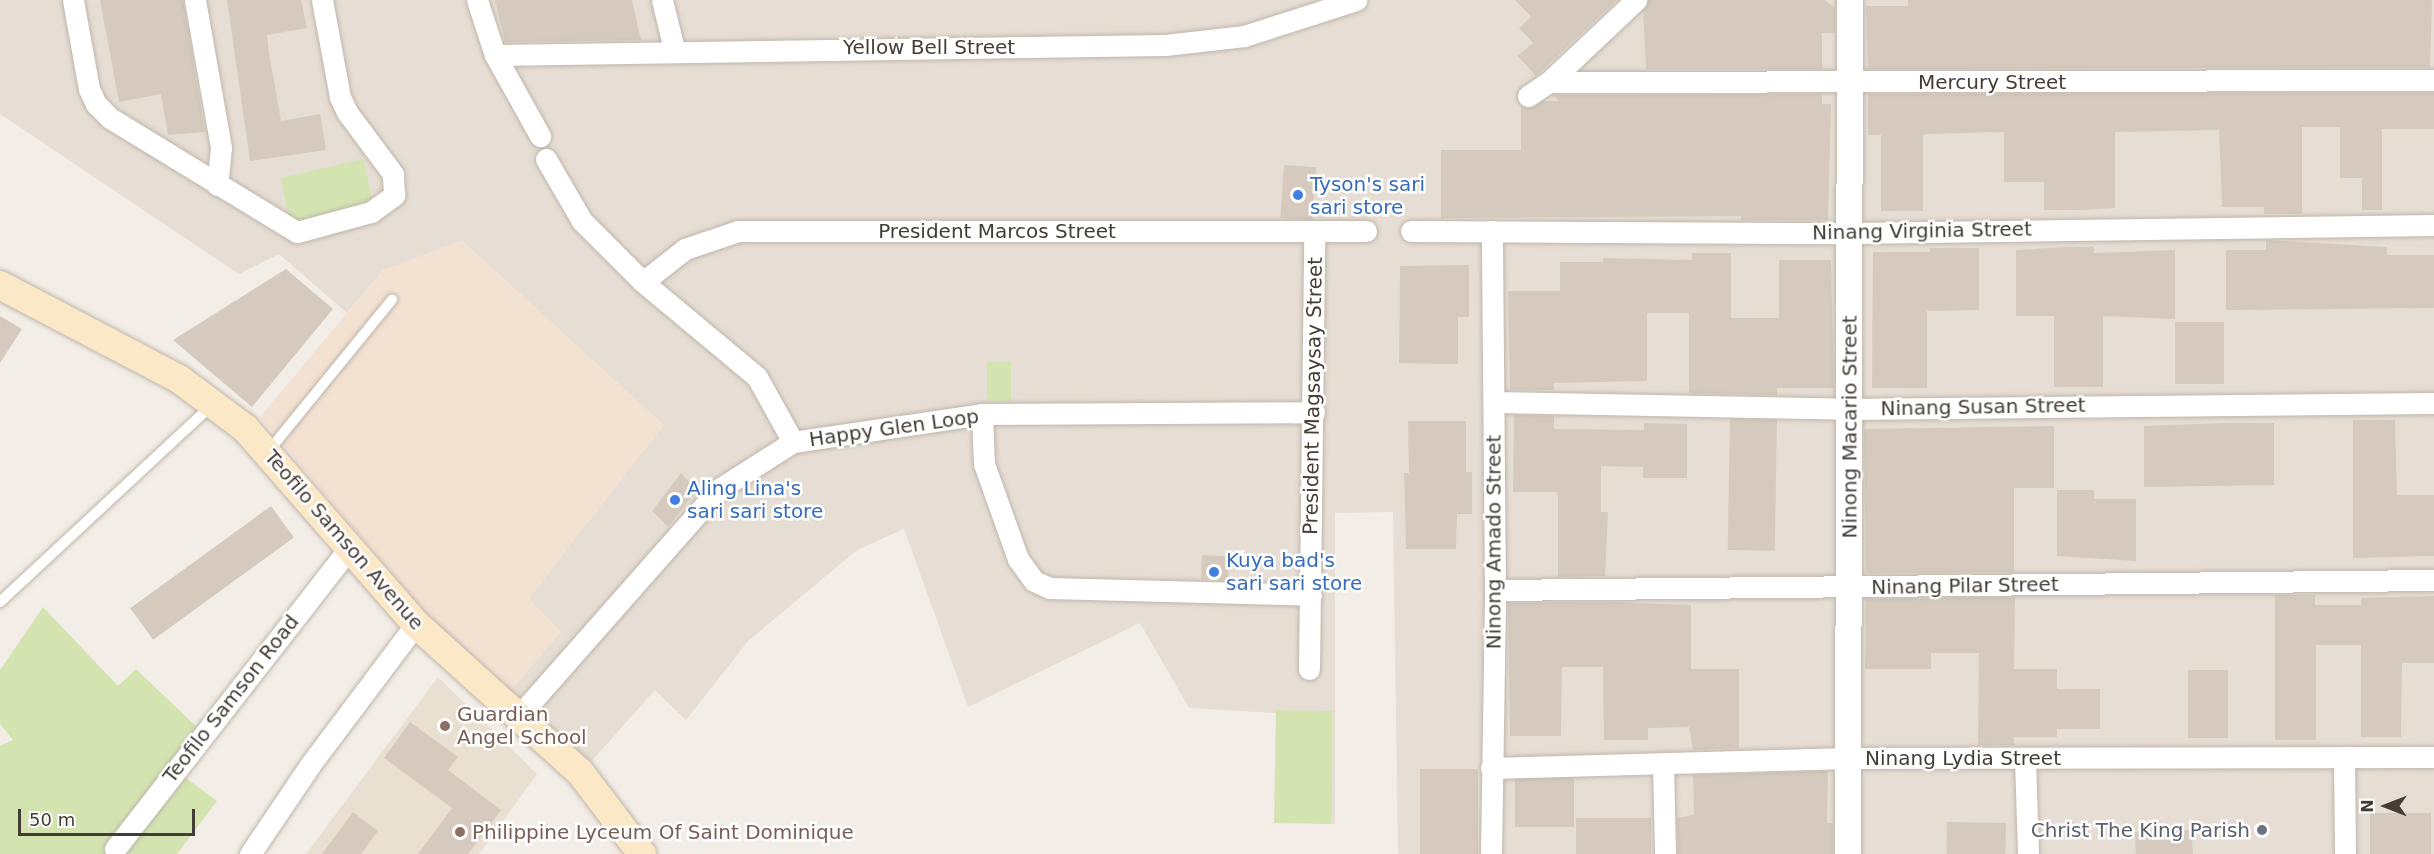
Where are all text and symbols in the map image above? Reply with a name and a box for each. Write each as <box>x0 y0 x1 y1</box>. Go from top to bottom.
street label: Yellow Bell Street <box>843 35 1015 59</box>
street label: Mercury Street <box>1918 70 2066 94</box>
place label: Tyson's sari sari store <box>1310 172 1425 219</box>
marker: Tyson's sari sari store <box>1291 188 1305 202</box>
street label: Ninang Virginia Street <box>1812 217 2032 245</box>
street label: President Marcos Street <box>878 219 1116 243</box>
street label: President Magsaysay Street <box>1299 257 1327 535</box>
street label: Ninong Macario Street <box>1838 315 1862 539</box>
street label: Ninang Susan Street <box>1880 393 2086 421</box>
street label: Happy Glen Loop <box>808 404 980 452</box>
street label: Ninong Amado Street <box>1482 435 1506 649</box>
street label: Teofilo Samson Avenue <box>259 445 429 635</box>
place label: Aling Lina's sari sari store <box>687 476 823 523</box>
marker: Aling Lina's sari sari store <box>668 493 682 507</box>
place label: Kuya bad's sari sari store <box>1226 548 1362 595</box>
marker: Kuya bad's sari sari store <box>1207 565 1221 579</box>
street label: Ninang Pilar Street <box>1871 572 2059 600</box>
street label: Teofilo Samson Road <box>158 610 304 788</box>
place label: Guardian Angel School <box>457 702 587 749</box>
marker: Guardian Angel School <box>438 719 452 733</box>
street label: Ninang Lydia Street <box>1865 746 2061 770</box>
north arrow <box>2356 776 2416 836</box>
scale bar <box>21 797 198 835</box>
text: N <box>2358 799 2377 813</box>
text: 50 m <box>29 809 75 830</box>
place label: Christ The King Parish <box>2031 818 2250 842</box>
place label: Philippine Lyceum Of Saint Dominique <box>472 820 854 844</box>
marker: Christ The King Parish <box>2255 823 2269 837</box>
marker: Philippine Lyceum Of Saint Dominique <box>453 825 467 839</box>

